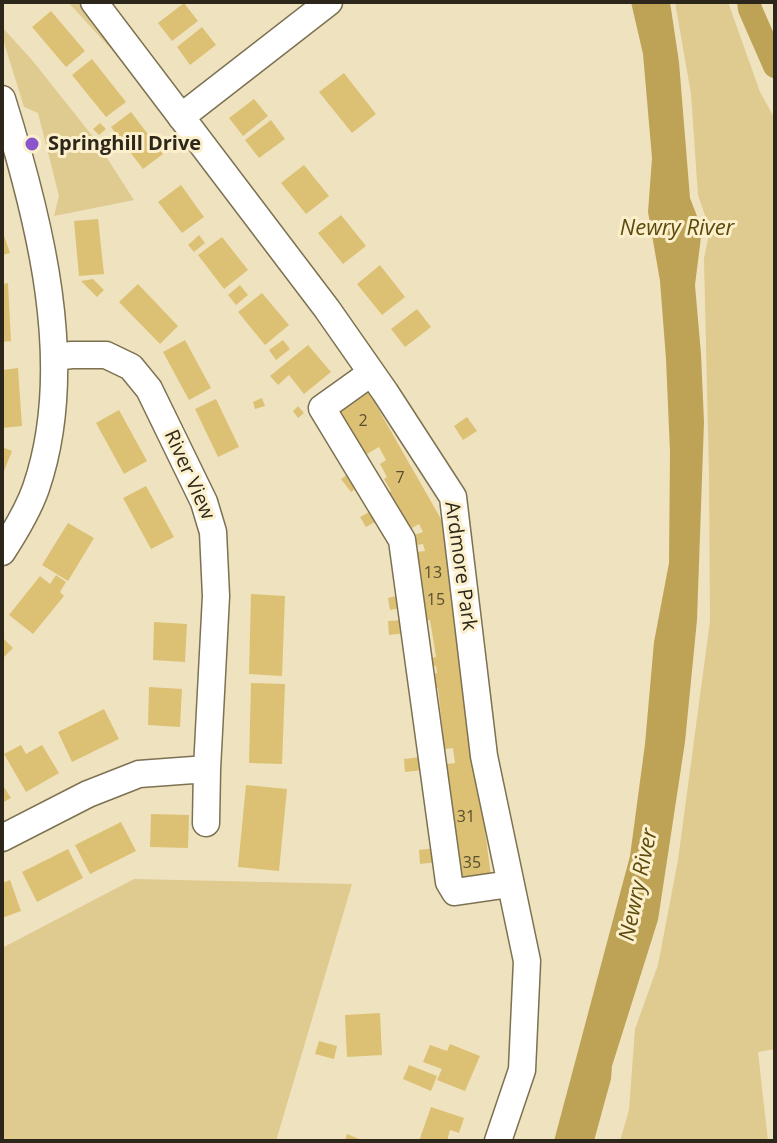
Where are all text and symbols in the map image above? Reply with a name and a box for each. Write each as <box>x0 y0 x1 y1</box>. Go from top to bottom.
place label: Springhill Drive <box>48 132 201 156</box>
marker: Springhill Drive <box>23 135 41 153</box>
water label: Newry River <box>620 216 734 242</box>
house number: 2 <box>358 411 368 431</box>
street label: River View <box>159 426 219 524</box>
house number: 7 <box>395 468 405 488</box>
street label: Ardmore Park <box>439 500 481 632</box>
house number: 13 <box>424 563 442 583</box>
house number: 15 <box>427 590 445 610</box>
house number: 31 <box>457 807 475 827</box>
water label: Newry River <box>614 826 664 944</box>
house number: 35 <box>463 853 481 873</box>

